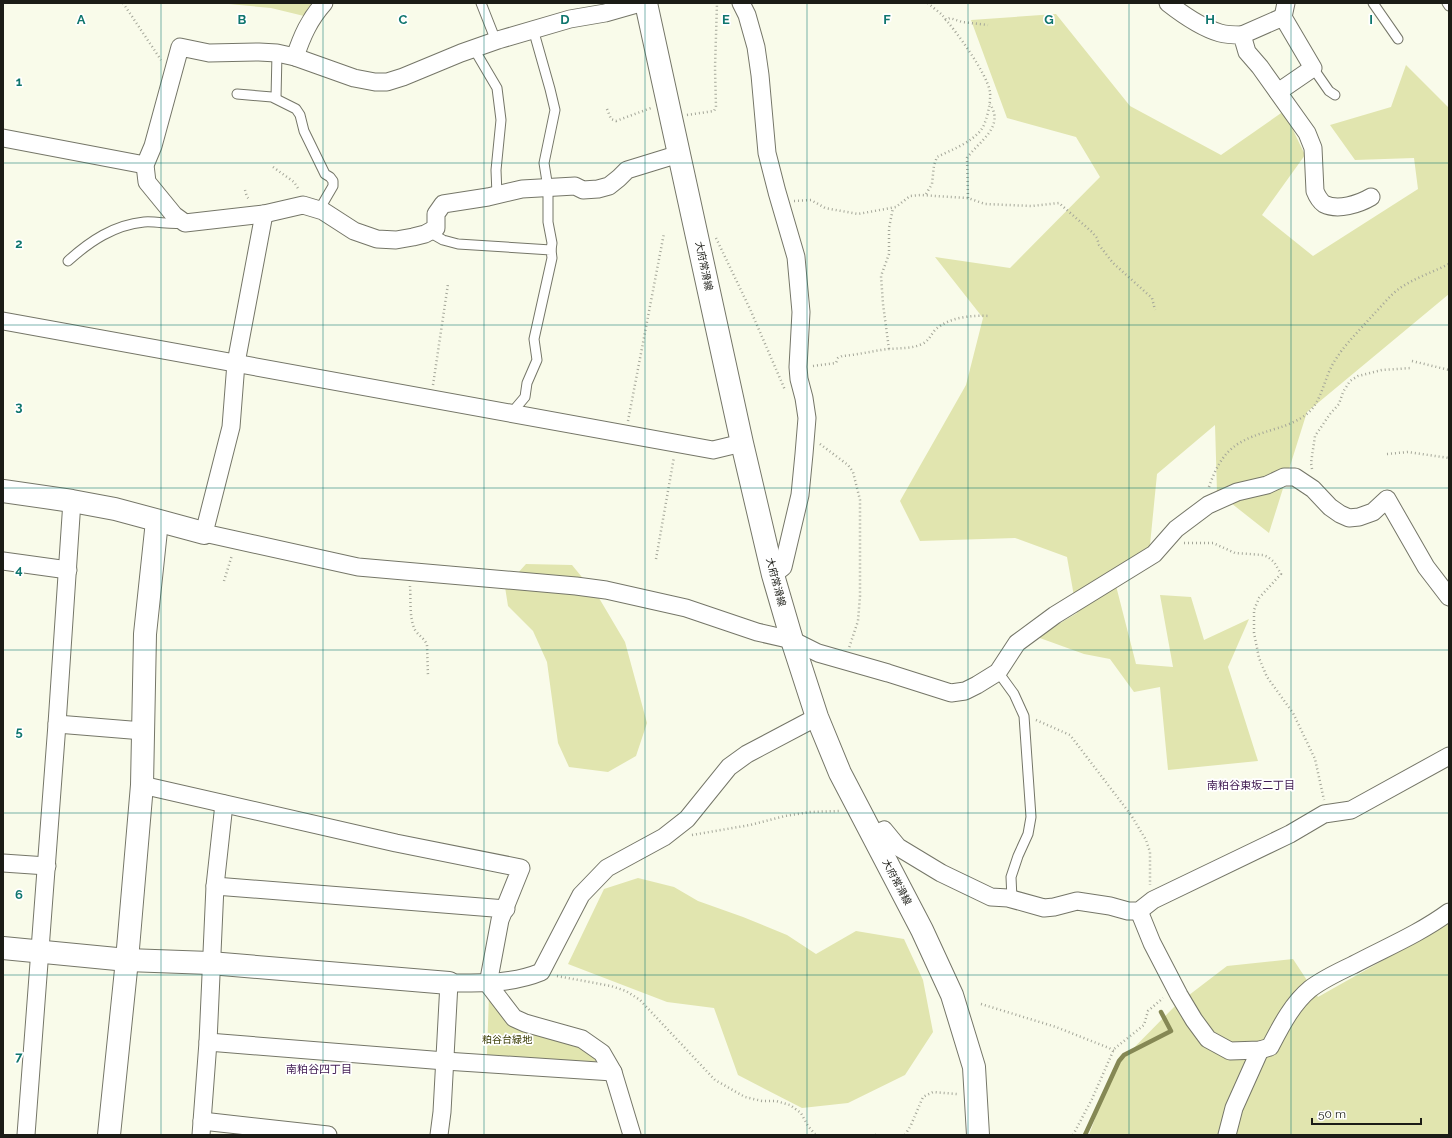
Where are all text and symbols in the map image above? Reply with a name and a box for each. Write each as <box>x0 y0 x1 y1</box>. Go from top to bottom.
text: A <box>77 12 86 27</box>
text: B <box>238 12 247 27</box>
text: C <box>399 12 408 27</box>
text: D <box>560 12 570 27</box>
text: E <box>722 12 730 27</box>
text: F <box>883 12 891 27</box>
text: G <box>1044 12 1054 27</box>
text: H <box>1205 12 1215 27</box>
text: I <box>1369 12 1373 27</box>
text: 1 <box>16 74 23 89</box>
text: 2 <box>15 236 23 251</box>
street label: 大府常滑線 <box>693 240 715 292</box>
text: 3 <box>15 399 23 414</box>
street label: 大府常滑線 <box>764 556 788 608</box>
text: 4 <box>15 562 23 577</box>
text: 5 <box>15 724 23 739</box>
district label: 南粕谷東坂二丁目 <box>1207 779 1295 792</box>
street label: 大府常滑線 <box>880 857 914 907</box>
text: 6 <box>15 887 23 902</box>
park label: 粕谷台緑地 <box>482 1034 533 1045</box>
text: 7 <box>15 1049 23 1064</box>
district label: 南粕谷四丁目 <box>286 1063 352 1076</box>
scale bar <box>1312 1100 1421 1126</box>
text: 50 m <box>1318 1107 1346 1121</box>

